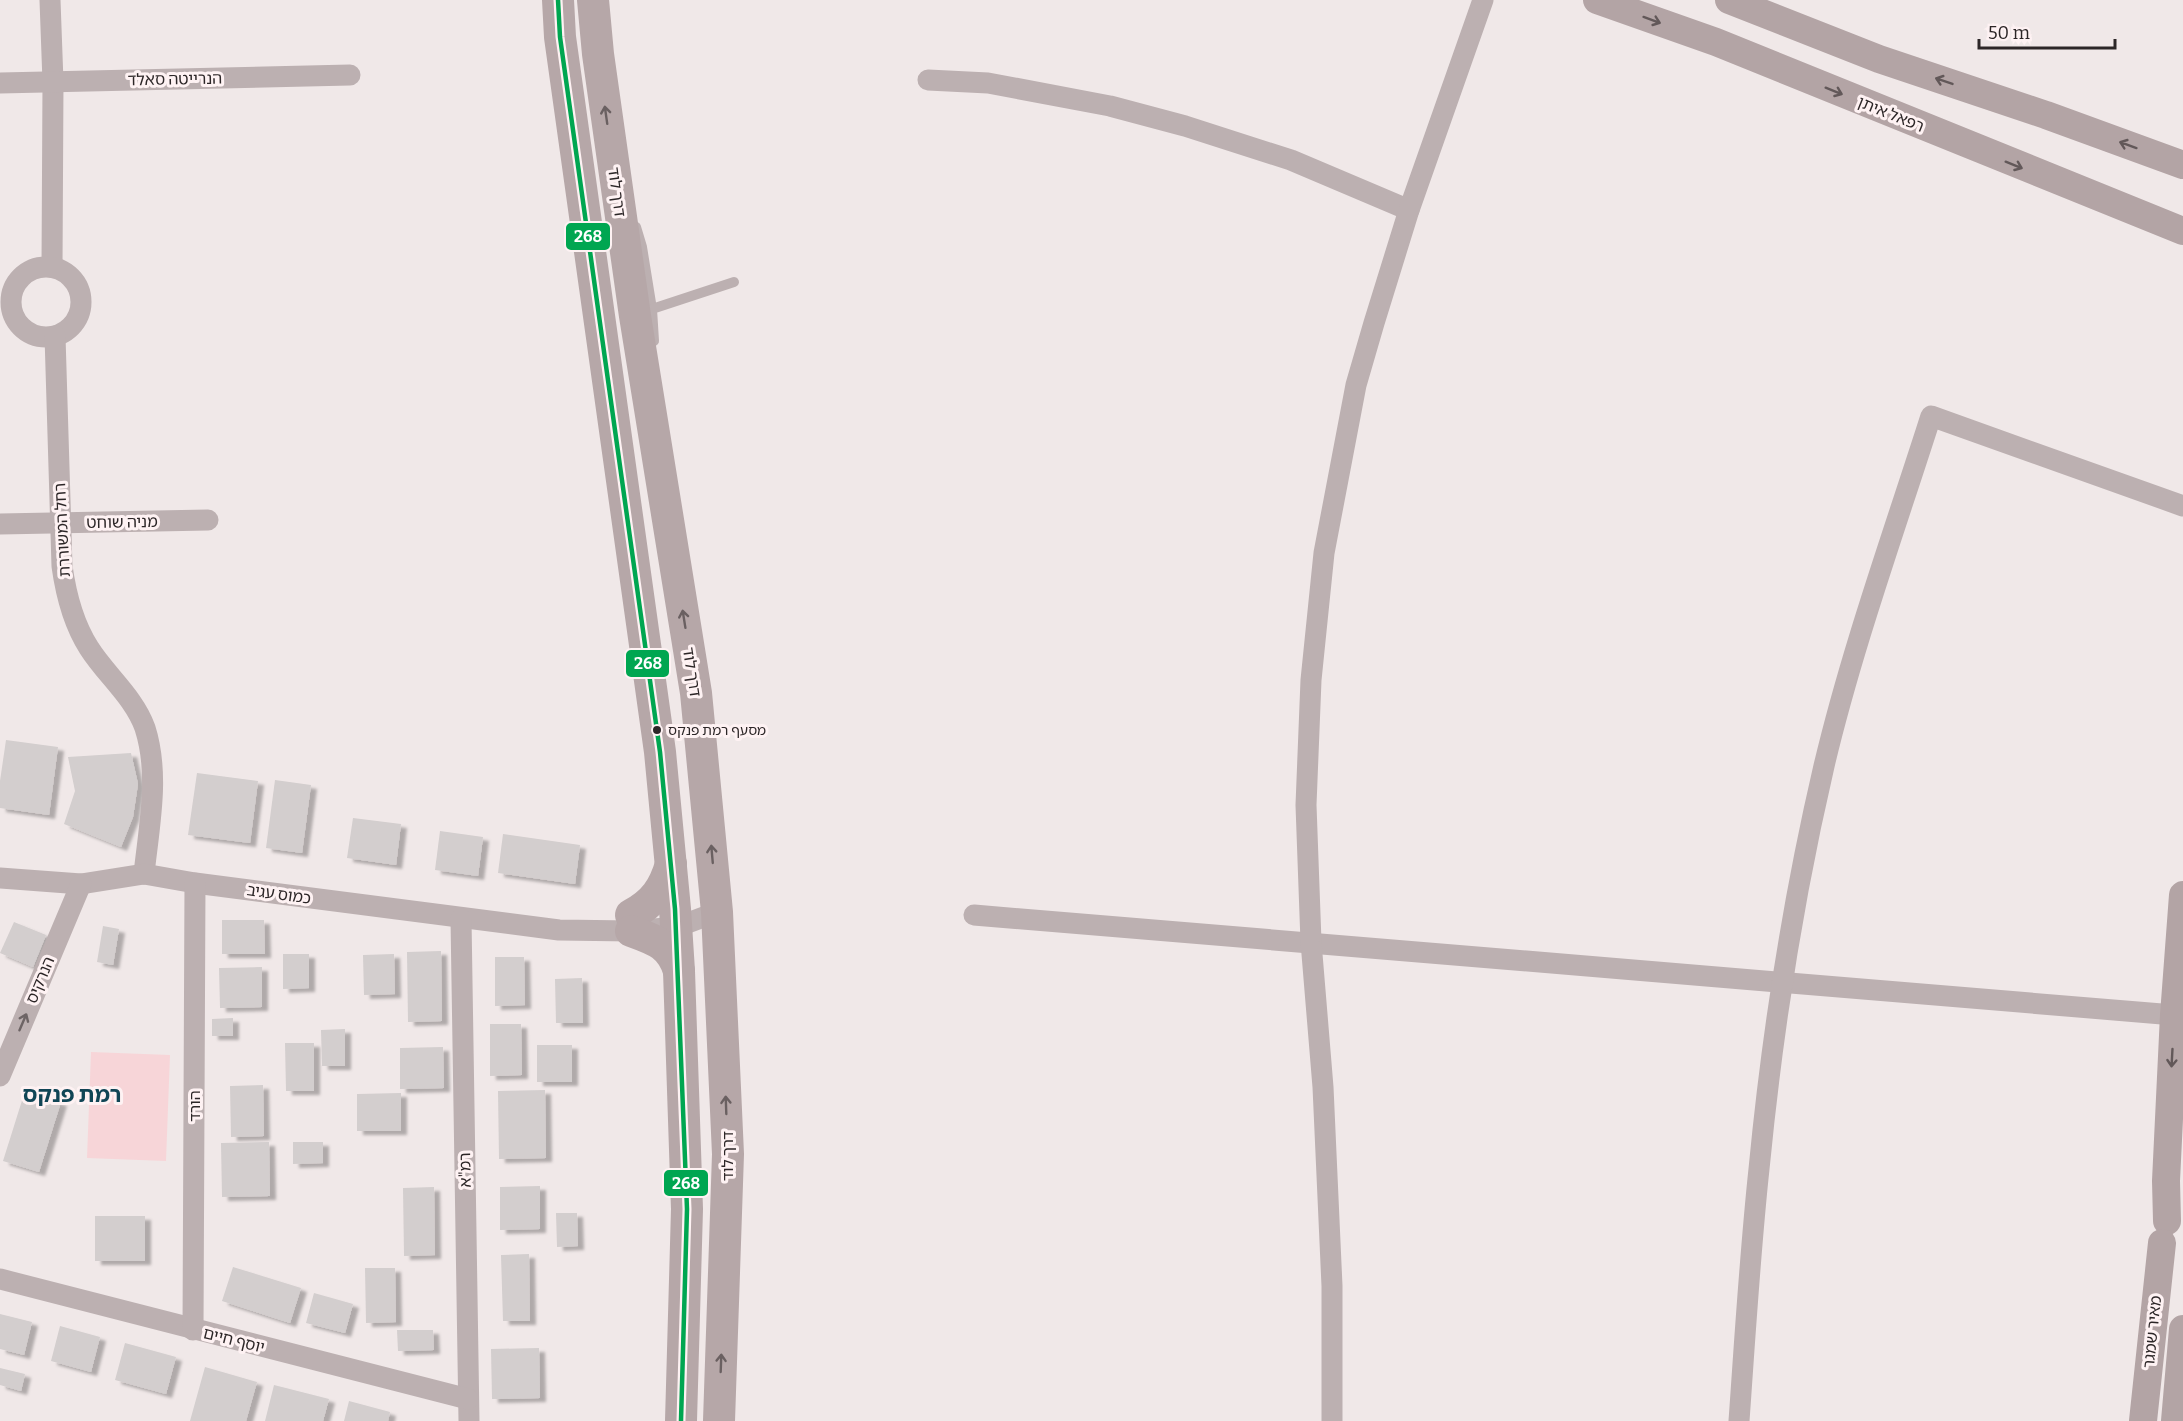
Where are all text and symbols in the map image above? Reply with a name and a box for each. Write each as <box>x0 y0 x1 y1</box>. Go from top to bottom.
scale bar <box>1979 12 2116 50</box>
one-way arrow <box>1642 15 1661 26</box>
text: 50 m <box>1988 22 2030 44</box>
street label: הנרייטה סאלד <box>128 69 222 89</box>
one-way arrow <box>1935 74 1954 85</box>
one-way arrow <box>1824 86 1843 97</box>
street label: רפאל איתן <box>1855 92 1927 136</box>
one-way arrow <box>601 105 612 125</box>
one-way arrow <box>2119 138 2138 149</box>
one-way arrow <box>2005 160 2023 171</box>
street label: דרך לוד <box>604 166 630 218</box>
line badge: 268 <box>565 222 611 251</box>
text: 268 <box>574 227 602 246</box>
street label: רחל המשוררת <box>50 482 74 578</box>
street label: מניה שוחט <box>86 512 158 532</box>
one-way arrow <box>678 610 689 629</box>
street label: דרך לוד <box>679 646 705 698</box>
line badge: 268 <box>625 649 670 678</box>
text: 268 <box>634 654 662 673</box>
place label: מסעף רמת פנקס <box>668 722 766 739</box>
marker: מסעף רמת פנקס <box>651 724 663 736</box>
one-way arrow <box>706 845 717 865</box>
street label: כמוס עגיב <box>246 880 312 908</box>
street label: הנרקיס <box>22 954 58 1006</box>
one-way arrow <box>18 1014 29 1032</box>
one-way arrow <box>2166 1047 2177 1067</box>
district label: רמת פנקס <box>23 1081 121 1108</box>
street label: הורד <box>185 1090 204 1122</box>
one-way arrow <box>720 1095 731 1115</box>
street label: דרך לוד <box>718 1131 737 1181</box>
street label: רמ"א <box>455 1152 475 1188</box>
line badge: 268 <box>663 1169 709 1197</box>
text: 268 <box>672 1174 700 1193</box>
street label: מאיר שמגר <box>2139 1295 2165 1369</box>
street label: יוסף חיים <box>201 1323 267 1357</box>
one-way arrow <box>715 1353 726 1373</box>

